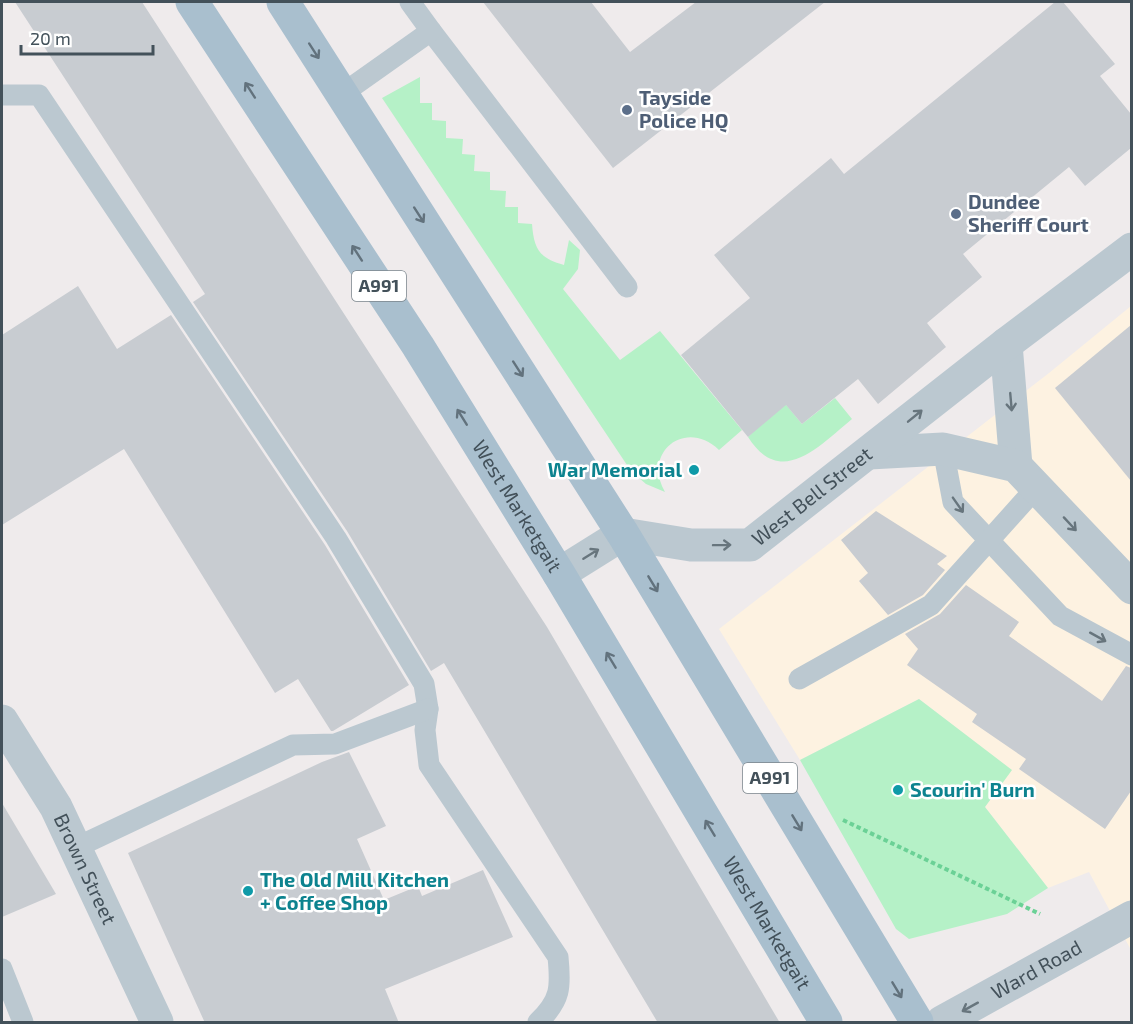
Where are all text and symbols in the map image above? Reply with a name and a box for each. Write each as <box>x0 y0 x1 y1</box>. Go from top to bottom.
scale bar <box>21 18 153 56</box>
text: 20 m <box>30 27 71 49</box>
one-way arrow <box>308 42 320 59</box>
one-way arrow <box>244 82 256 98</box>
place label: Tayside Police HQ <box>639 85 728 133</box>
marker: Tayside Police HQ <box>620 103 634 117</box>
place label: Dundee Sheriff Court <box>968 189 1089 236</box>
one-way arrow <box>413 206 425 223</box>
marker: Dundee Sheriff Court <box>949 207 963 221</box>
one-way arrow <box>351 245 363 261</box>
road number: A991 <box>352 271 406 301</box>
one-way arrow <box>512 360 524 377</box>
one-way arrow <box>1005 392 1016 412</box>
one-way arrow <box>456 409 468 426</box>
one-way arrow <box>907 410 923 423</box>
street label: West Marketgait <box>468 435 568 577</box>
street label: West Bell Street <box>746 441 876 550</box>
place label: War Memorial <box>548 457 682 481</box>
marker: War Memorial <box>687 463 701 477</box>
one-way arrow <box>952 496 964 512</box>
one-way arrow <box>1063 516 1078 531</box>
one-way arrow <box>712 539 732 551</box>
one-way arrow <box>582 547 599 559</box>
one-way arrow <box>647 575 659 592</box>
one-way arrow <box>1089 632 1107 643</box>
one-way arrow <box>604 652 616 669</box>
road number: A991 <box>743 763 797 793</box>
place label: Scourin' Burn <box>910 777 1035 801</box>
marker: Scourin' Burn <box>891 783 905 797</box>
street label: Brown Street <box>50 809 122 928</box>
one-way arrow <box>791 814 803 831</box>
one-way arrow <box>704 820 716 837</box>
street label: West Marketgait <box>719 851 817 994</box>
place label: The Old Mill Kitchen + Coffee Shop <box>260 867 449 914</box>
marker: The Old Mill Kitchen + Coffee Shop <box>241 884 255 898</box>
street label: Ward Road <box>987 934 1085 1003</box>
one-way arrow <box>892 981 904 998</box>
one-way arrow <box>962 1001 979 1013</box>

